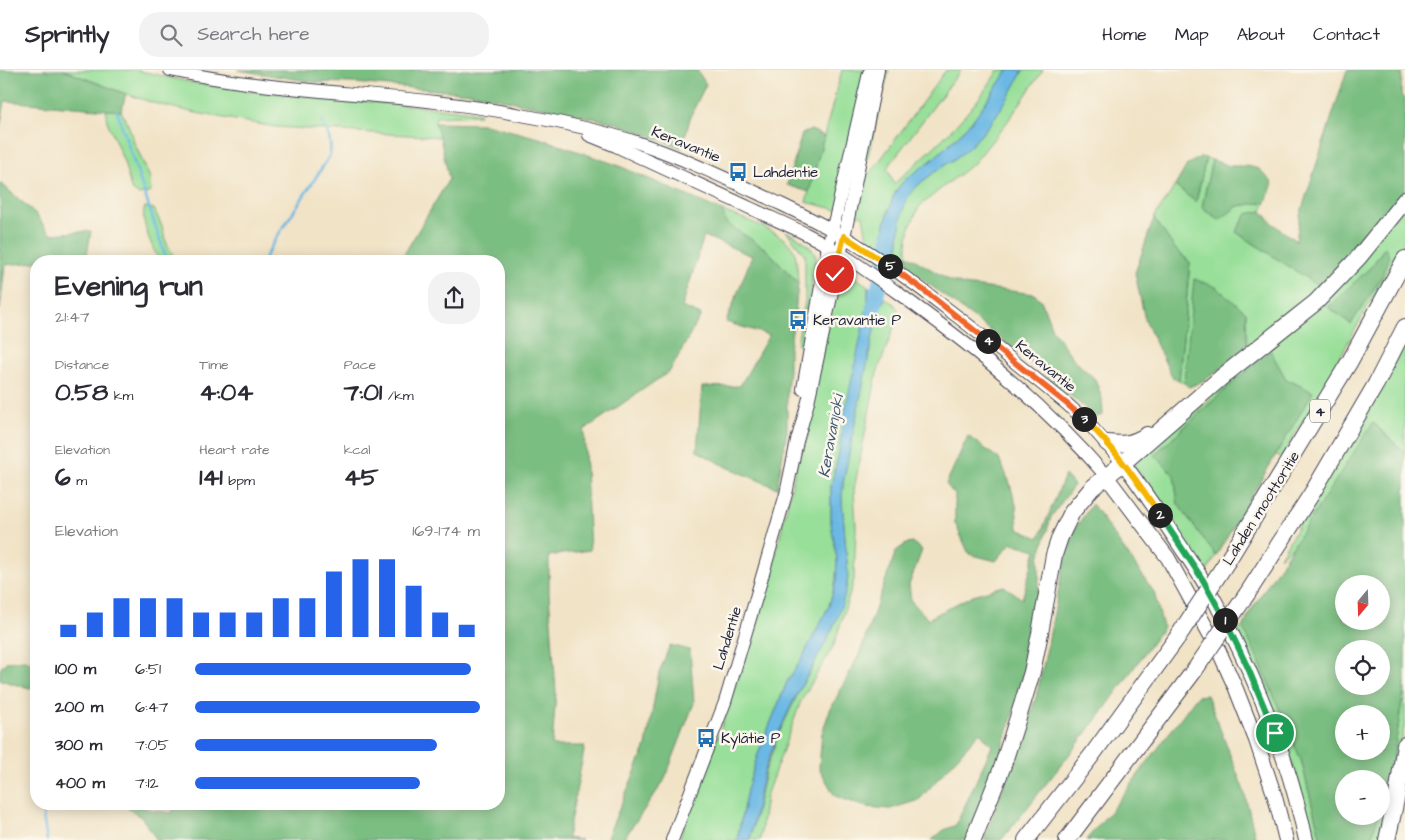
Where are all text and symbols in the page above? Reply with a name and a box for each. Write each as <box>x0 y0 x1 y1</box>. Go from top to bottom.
search box <box>139 12 489 57</box>
text: Sprintly <box>25 18 109 52</box>
icon: search <box>157 21 185 49</box>
text: Search here <box>197 21 309 48</box>
text: Home <box>1102 22 1147 47</box>
text: Map <box>1175 22 1209 47</box>
text: About <box>1237 22 1285 47</box>
text: Contact <box>1313 22 1380 47</box>
street label: Keravantie <box>648 121 723 168</box>
bus stop icon: Lahdentie <box>727 161 749 183</box>
place label: Lahdentie <box>753 162 818 183</box>
pin <box>814 253 856 295</box>
pin: 5 <box>878 254 902 278</box>
text: 5 <box>886 256 895 276</box>
icon: check <box>821 260 849 288</box>
text: Evening run <box>55 267 203 306</box>
button: share <box>428 272 480 324</box>
text: 21:47 <box>55 306 90 328</box>
bus stop icon: Keravantie P <box>787 309 809 331</box>
place label: Keravantie P <box>813 310 901 331</box>
pin: 4 <box>976 328 1000 354</box>
text: 4 <box>984 331 993 351</box>
street label: Keravantie <box>1011 335 1080 397</box>
text: Distance <box>55 355 109 375</box>
text: Time <box>199 355 229 375</box>
text: Pace <box>344 355 376 375</box>
text: 0.58 <box>55 375 108 410</box>
text: 4:04 <box>199 375 253 410</box>
text: 7:01 <box>344 375 382 410</box>
text: km <box>108 386 133 406</box>
text: /km <box>382 386 414 406</box>
water label: Keravanjoki <box>813 390 850 479</box>
road number: 4 <box>1310 400 1330 422</box>
pin: 3 <box>1072 406 1096 432</box>
text: 3 <box>1081 409 1088 429</box>
text: Elevation <box>55 440 110 460</box>
text: Heart rate <box>199 440 270 460</box>
text: kcal <box>344 440 370 460</box>
street label: Lahden moottoritie <box>1218 447 1305 569</box>
text: 6 <box>55 460 71 495</box>
text: 141 <box>199 460 223 495</box>
text: 45 <box>344 460 378 495</box>
text: m <box>71 471 87 491</box>
text: bpm <box>223 471 255 491</box>
pin: 2 <box>1148 502 1172 528</box>
text: 2 <box>1156 505 1165 525</box>
text: Elevation <box>55 520 118 542</box>
text: 169–174 m <box>412 520 480 542</box>
north arrow <box>1335 575 1390 630</box>
map controls <box>1335 575 1390 825</box>
street label: Lahdentie <box>708 604 747 672</box>
pin: 1 <box>1212 608 1238 632</box>
text: 1 <box>1225 610 1226 630</box>
button: locate <box>1335 640 1390 695</box>
text: 100 m <box>55 658 96 680</box>
text: 6:51 <box>135 658 161 680</box>
text: 200 m <box>55 696 103 718</box>
text: 6:47 <box>135 696 168 718</box>
button: + <box>1335 705 1390 760</box>
pin <box>1254 712 1296 754</box>
icon: arrive <box>1261 719 1289 747</box>
bus stop icon: Kylätie P <box>695 727 717 749</box>
place label: Kylätie P <box>721 728 781 750</box>
text: 300 m <box>55 734 102 756</box>
text: 7:05 <box>135 734 169 756</box>
button: − <box>1335 770 1390 825</box>
text: 400 m <box>55 772 105 794</box>
text: 7:12 <box>135 772 159 794</box>

